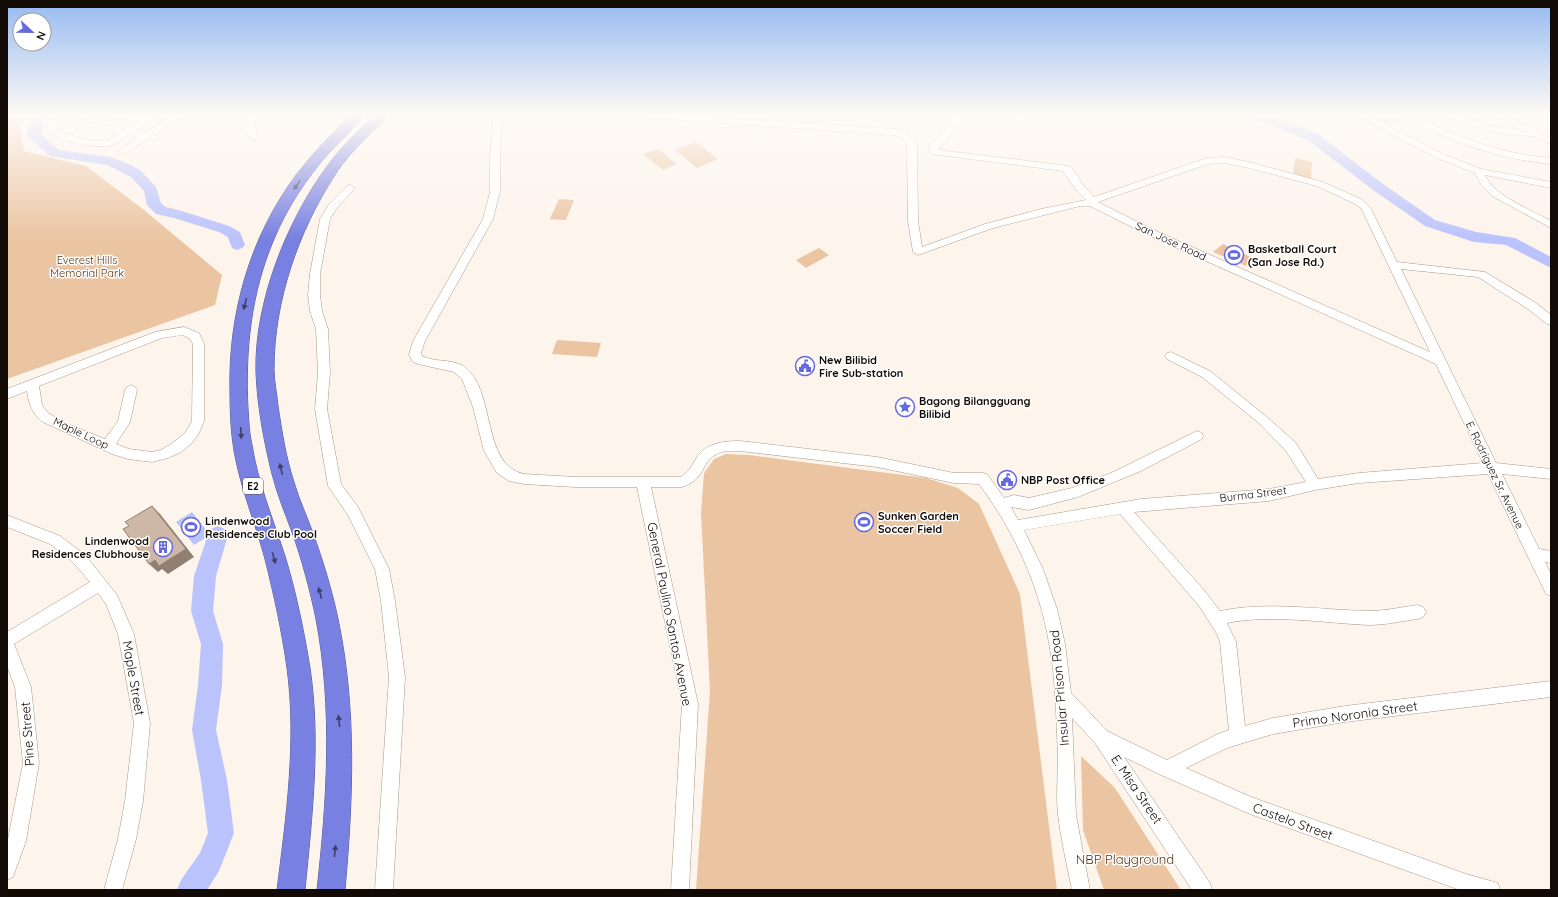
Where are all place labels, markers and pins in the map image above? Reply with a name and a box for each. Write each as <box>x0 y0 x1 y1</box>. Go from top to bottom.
place label: Basketball Court (San Jose Rd.) <box>1248 242 1337 269</box>
sports icon: Basketball Court (San Jose Rd.) <box>1223 244 1245 266</box>
place label: New Bilibid Fire Sub-station <box>819 353 903 380</box>
public building icon: New Bilibid Fire Sub-station <box>794 355 816 377</box>
place label: Bagong Bilangguang Bilibid <box>919 394 1031 421</box>
place icon: Bagong Bilangguang Bilibid <box>894 396 916 418</box>
public building icon: NBP Post Office <box>996 469 1018 491</box>
place label: NBP Post Office <box>1021 473 1106 487</box>
place label: Sunken Garden Soccer Field <box>878 509 959 536</box>
sports icon: Sunken Garden Soccer Field <box>853 511 875 533</box>
place label: Lindenwood Residences Club Pool <box>205 514 317 541</box>
sports icon: Lindenwood Residences Club Pool <box>180 516 202 538</box>
place label: Lindenwood Residences Clubhouse <box>32 534 150 561</box>
building icon: Lindenwood Residences Clubhouse <box>152 536 174 558</box>

